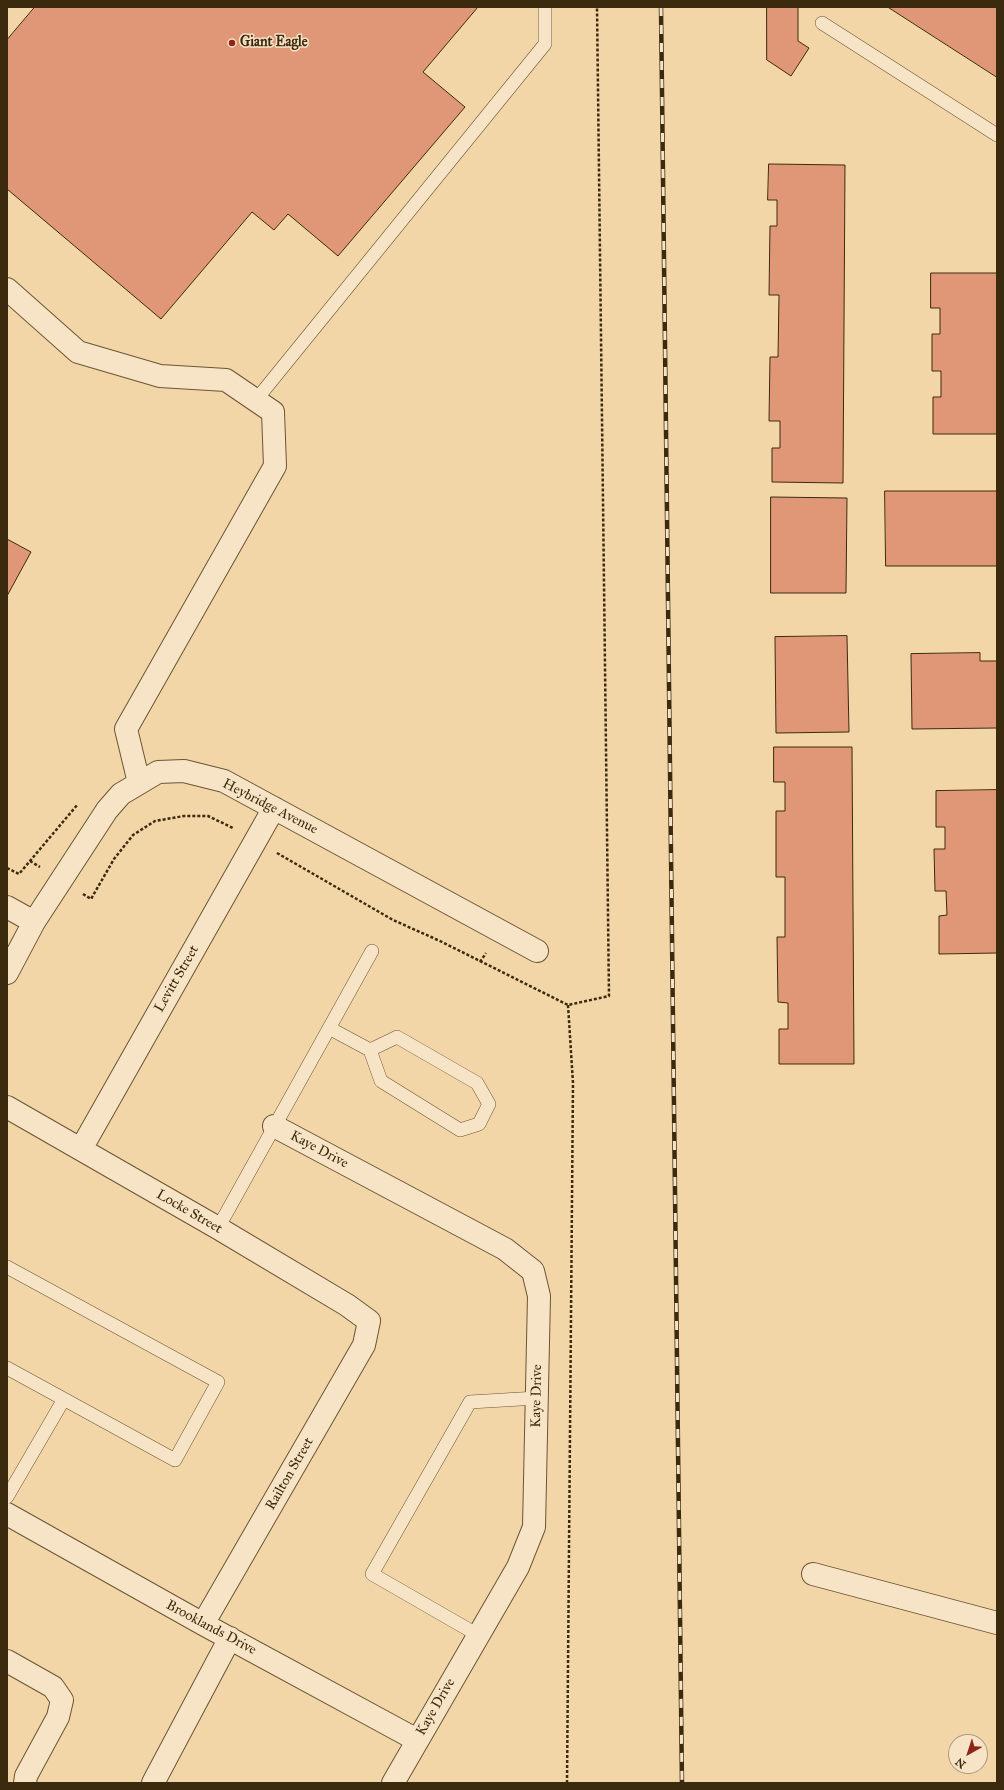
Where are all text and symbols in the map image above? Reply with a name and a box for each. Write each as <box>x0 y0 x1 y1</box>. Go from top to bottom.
place label: Giant Eagle <box>240 35 308 51</box>
marker: Giant Eagle <box>227 38 237 48</box>
street label: Heybridge Avenue <box>220 776 320 838</box>
street label: Levitt Street <box>151 943 203 1015</box>
street label: Kaye Drive <box>287 1128 351 1172</box>
street label: Locke Street <box>153 1186 225 1238</box>
street label: Kaye Drive <box>528 1364 546 1428</box>
street label: Railton Street <box>263 1435 317 1513</box>
street label: Brooklands Drive <box>163 1597 259 1659</box>
street label: Kaye Drive <box>413 1675 459 1739</box>
north arrow <box>948 1734 988 1774</box>
text: N <box>953 1755 968 1771</box>

